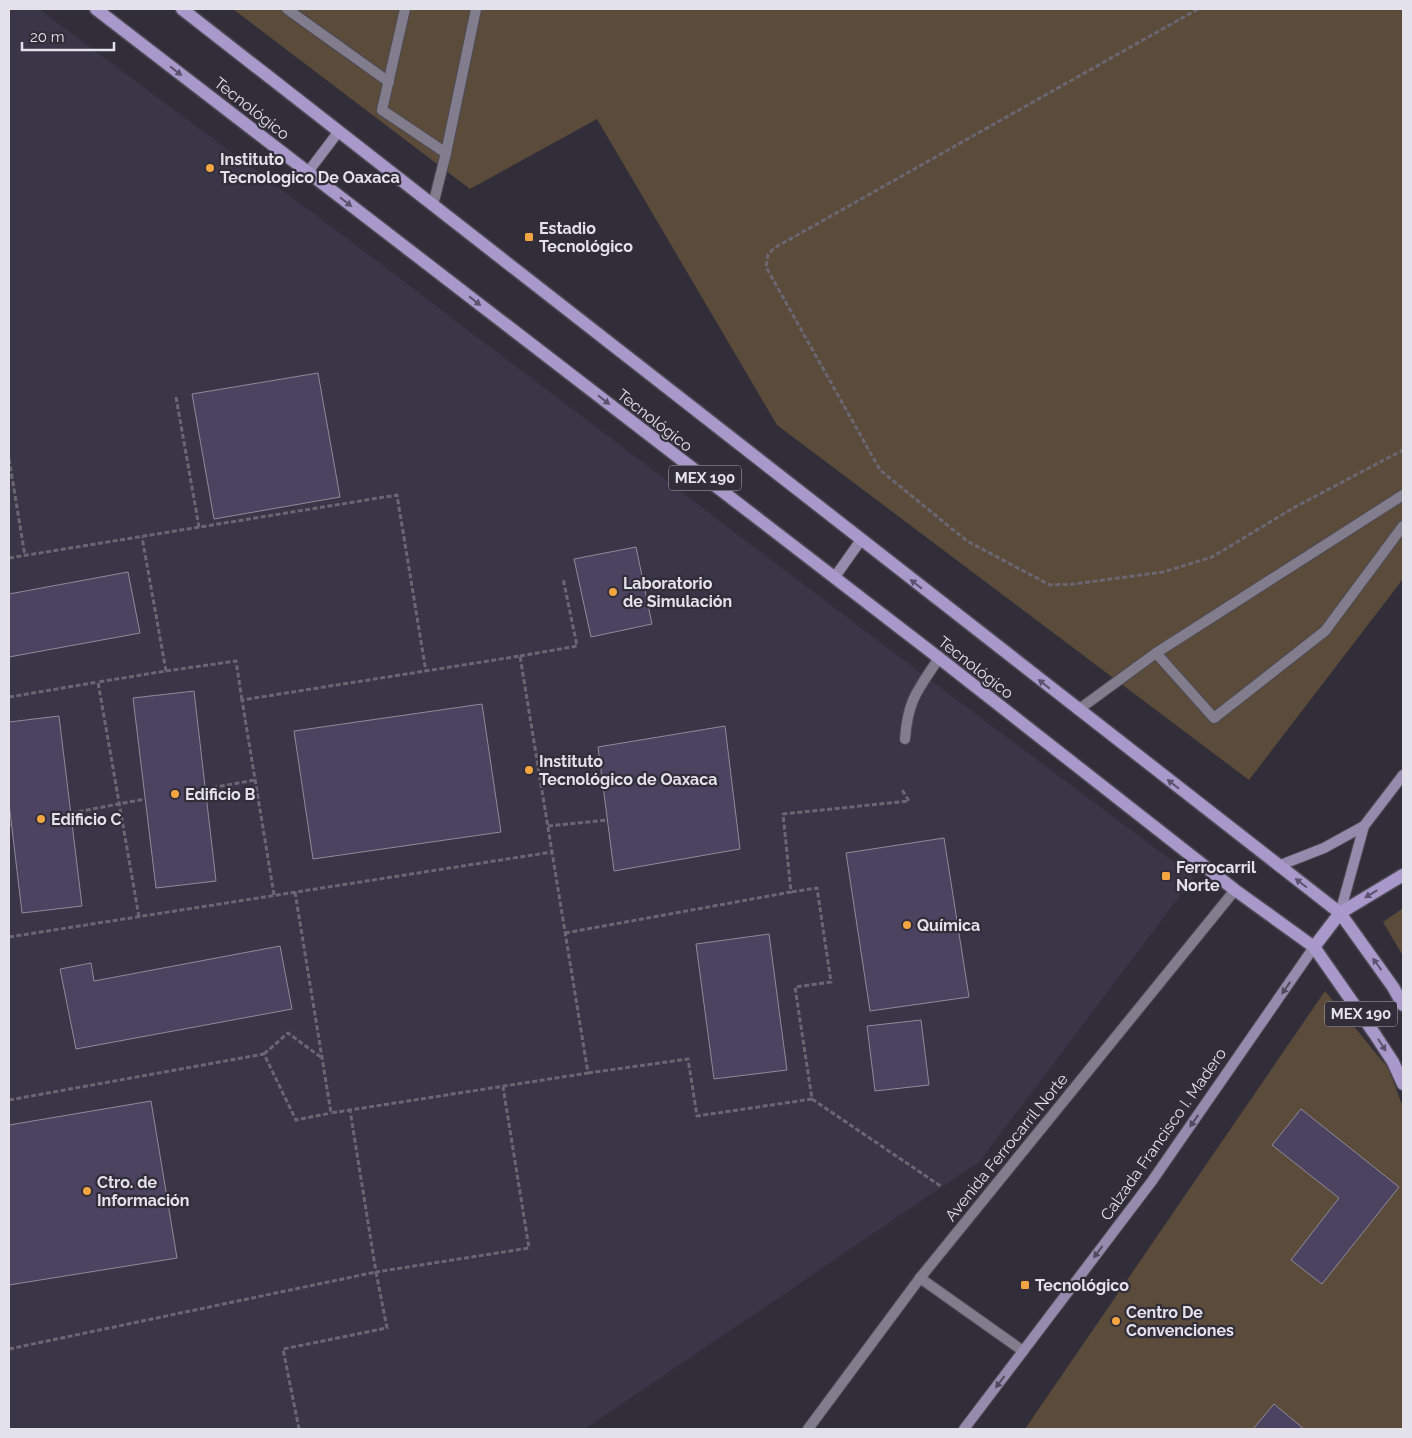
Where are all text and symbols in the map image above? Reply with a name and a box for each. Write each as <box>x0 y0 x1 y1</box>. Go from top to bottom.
scale bar <box>22 20 115 52</box>
text: 20 m <box>30 28 65 46</box>
one-way arrow <box>169 65 182 76</box>
street label: Tecnológico <box>210 73 293 144</box>
place label: Instituto Tecnologico De Oaxaca <box>220 150 400 187</box>
marker: Instituto Tecnologico De Oaxaca <box>204 162 216 174</box>
one-way arrow <box>339 196 352 207</box>
place label: Estadio Tecnológico <box>539 219 633 256</box>
marker: Estadio Tecnológico <box>523 231 535 243</box>
one-way arrow <box>468 296 482 306</box>
street label: Tecnológico <box>613 385 696 456</box>
one-way arrow <box>597 395 610 406</box>
road number: MEX 190 <box>669 466 741 490</box>
place label: Laboratorio de Simulación <box>623 574 732 611</box>
one-way arrow <box>910 578 923 589</box>
marker: Laboratorio de Simulación <box>607 586 619 598</box>
street label: Tecnológico <box>934 632 1017 703</box>
one-way arrow <box>1038 678 1051 689</box>
place label: Instituto Tecnológico de Oaxaca <box>539 752 717 789</box>
marker: Instituto Tecnológico de Oaxaca <box>523 764 535 776</box>
one-way arrow <box>1166 778 1179 789</box>
place label: Edificio B <box>185 785 256 804</box>
marker: Edificio B <box>169 788 181 800</box>
place label: Edificio C <box>51 810 122 829</box>
marker: Edificio C <box>35 813 47 825</box>
place label: Ferrocarril Norte <box>1176 858 1257 895</box>
marker: Ferrocarril Norte <box>1160 870 1172 882</box>
one-way arrow <box>1295 878 1308 889</box>
one-way arrow <box>1365 890 1378 899</box>
place label: Química <box>917 916 980 935</box>
marker: Química <box>901 919 913 931</box>
one-way arrow <box>1372 957 1382 971</box>
one-way arrow <box>1281 981 1291 994</box>
road number: MEX 190 <box>1325 1002 1397 1026</box>
one-way arrow <box>1377 1038 1387 1052</box>
street label: Calzada Francisco I. Madero <box>1097 1044 1230 1224</box>
street label: Avenida Ferrocarril Norte <box>941 1070 1072 1225</box>
one-way arrow <box>1189 1114 1199 1128</box>
place label: Ctro. de Información <box>97 1173 189 1210</box>
marker: Ctro. de Información <box>81 1185 93 1197</box>
one-way arrow <box>1093 1245 1103 1259</box>
place label: Tecnológico <box>1035 1276 1129 1295</box>
marker: Tecnológico <box>1019 1279 1031 1291</box>
place label: Centro De Convenciones <box>1126 1303 1234 1340</box>
marker: Centro De Convenciones <box>1110 1315 1122 1327</box>
one-way arrow <box>995 1375 1005 1389</box>

